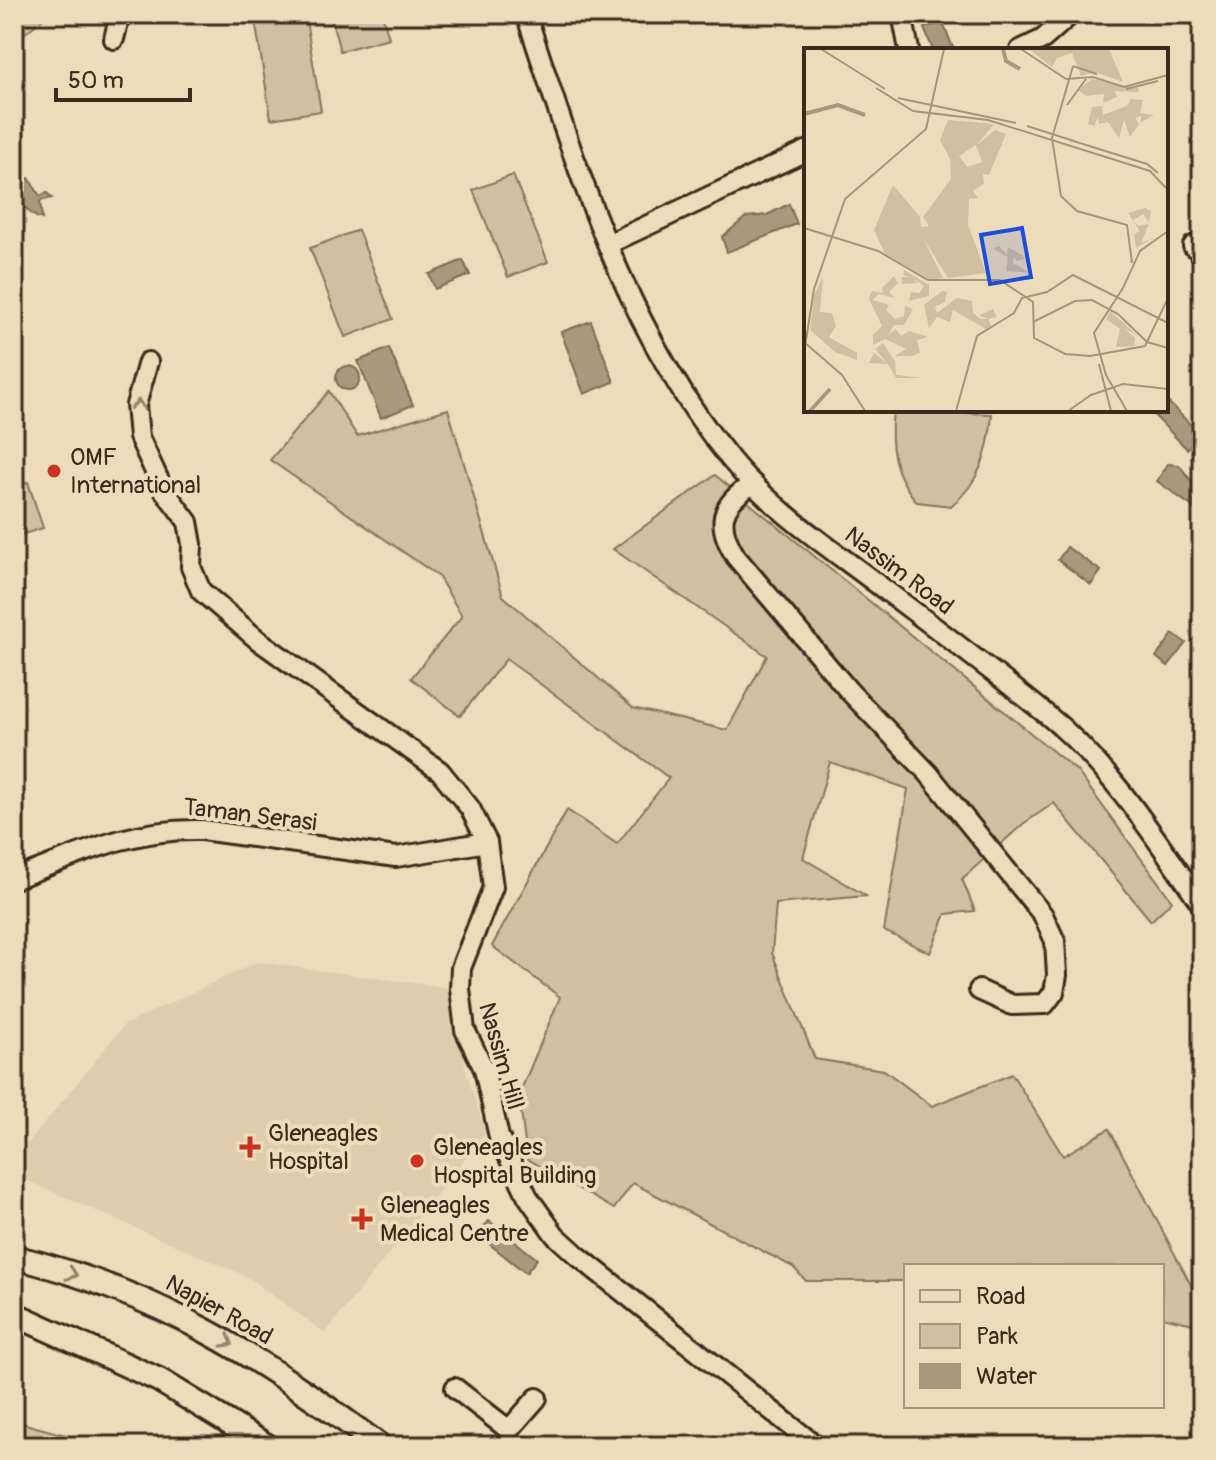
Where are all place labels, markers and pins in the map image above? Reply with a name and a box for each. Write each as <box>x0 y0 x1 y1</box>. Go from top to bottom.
place label: OMF International <box>70 443 201 500</box>
marker: OMF International <box>45 462 63 480</box>
place label: Gleneagles Hospital <box>268 1119 378 1176</box>
place label: Gleneagles Hospital Building <box>433 1133 596 1190</box>
marker: Gleneagles Hospital <box>239 1136 261 1158</box>
marker: Gleneagles Hospital Building <box>408 1152 426 1170</box>
place label: Gleneagles Medical Centre <box>380 1191 529 1248</box>
marker: Gleneagles Medical Centre <box>351 1208 373 1230</box>

